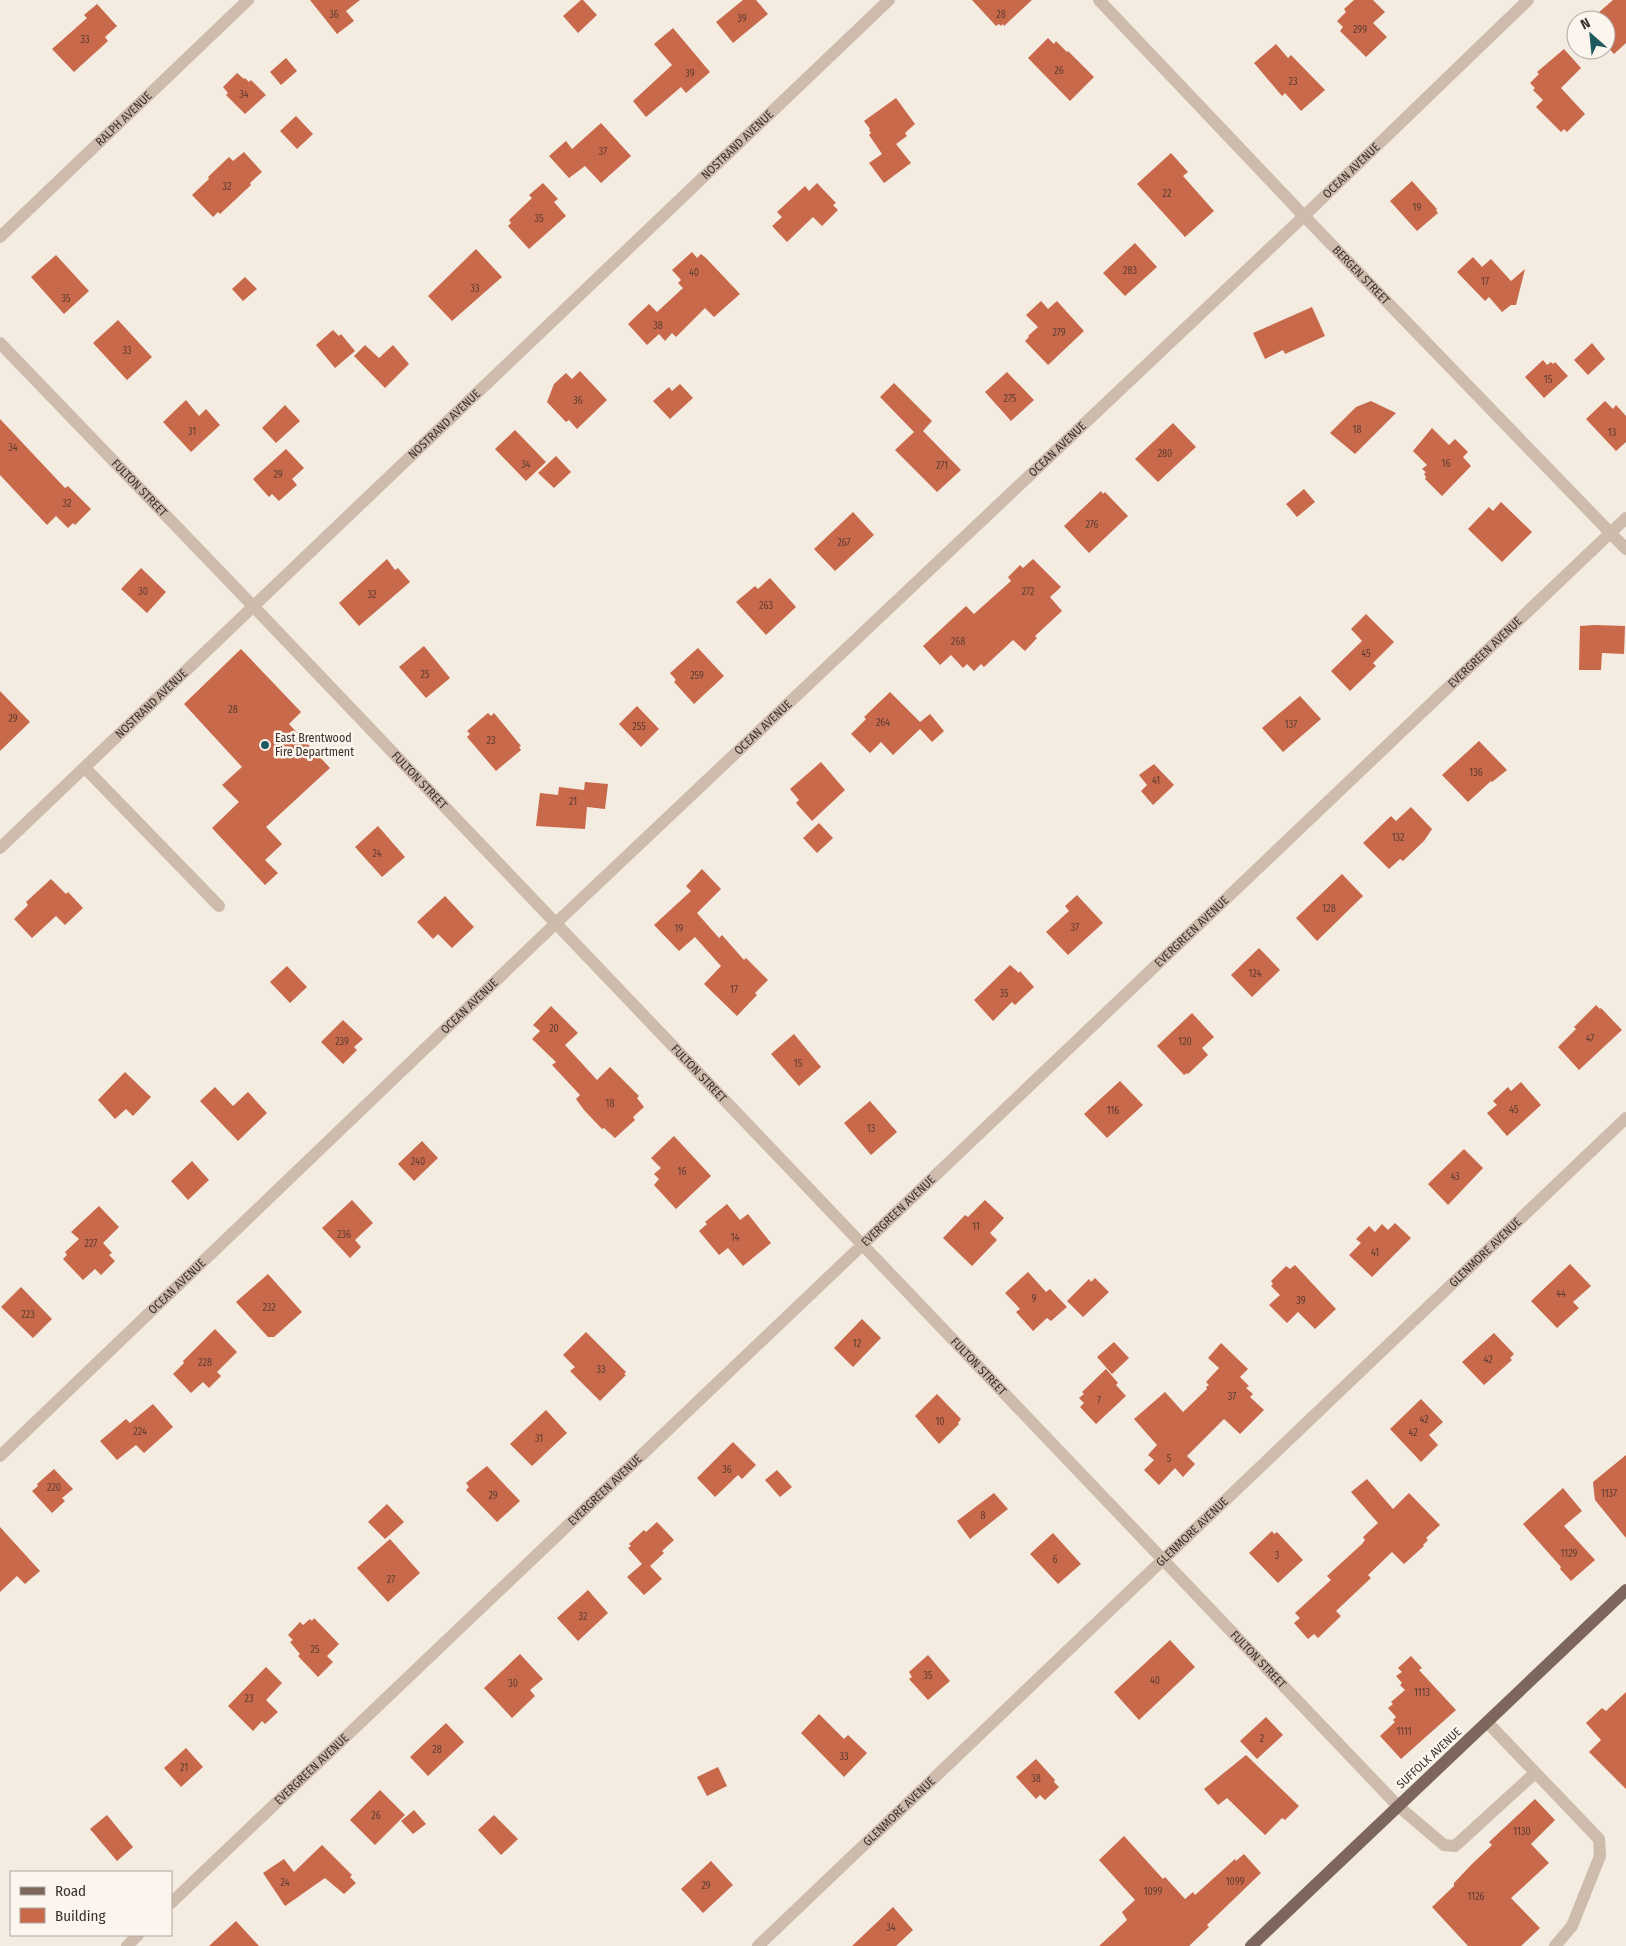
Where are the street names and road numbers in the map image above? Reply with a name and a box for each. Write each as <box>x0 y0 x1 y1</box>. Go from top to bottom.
street label: RALPH AVENUE <box>93 89 155 149</box>
street label: NOSTRAND AVENUE <box>699 107 776 182</box>
street label: OCEAN AVENUE <box>1320 140 1383 201</box>
street label: BERGEN STREET <box>1330 243 1393 308</box>
street label: NOSTRAND AVENUE <box>405 386 483 462</box>
street label: OCEAN AVENUE <box>1026 419 1089 480</box>
street label: FULTON STREET <box>109 456 170 520</box>
street label: EVERGREEN AVENUE <box>1445 614 1525 691</box>
street label: NOSTRAND AVENUE <box>112 666 190 741</box>
street label: OCEAN AVENUE <box>731 697 795 758</box>
street label: FULTON STREET <box>389 749 450 812</box>
street label: EVERGREEN AVENUE <box>1152 893 1232 970</box>
street label: OCEAN AVENUE <box>438 975 501 1037</box>
street label: FULTON STREET <box>668 1042 730 1105</box>
street label: EVERGREEN AVENUE <box>858 1172 938 1249</box>
street label: GLENMORE AVENUE <box>1446 1215 1524 1290</box>
street label: OCEAN AVENUE <box>145 1256 209 1317</box>
street label: FULTON STREET <box>948 1335 1010 1398</box>
street label: EVERGREEN AVENUE <box>565 1451 645 1528</box>
street label: GLENMORE AVENUE <box>1153 1494 1231 1569</box>
street label: FULTON STREET <box>1228 1628 1289 1691</box>
street label: SUFFOLK AVENUE <box>1394 1724 1464 1791</box>
street label: EVERGREEN AVENUE <box>272 1731 352 1808</box>
street label: GLENMORE AVENUE <box>860 1774 938 1849</box>

